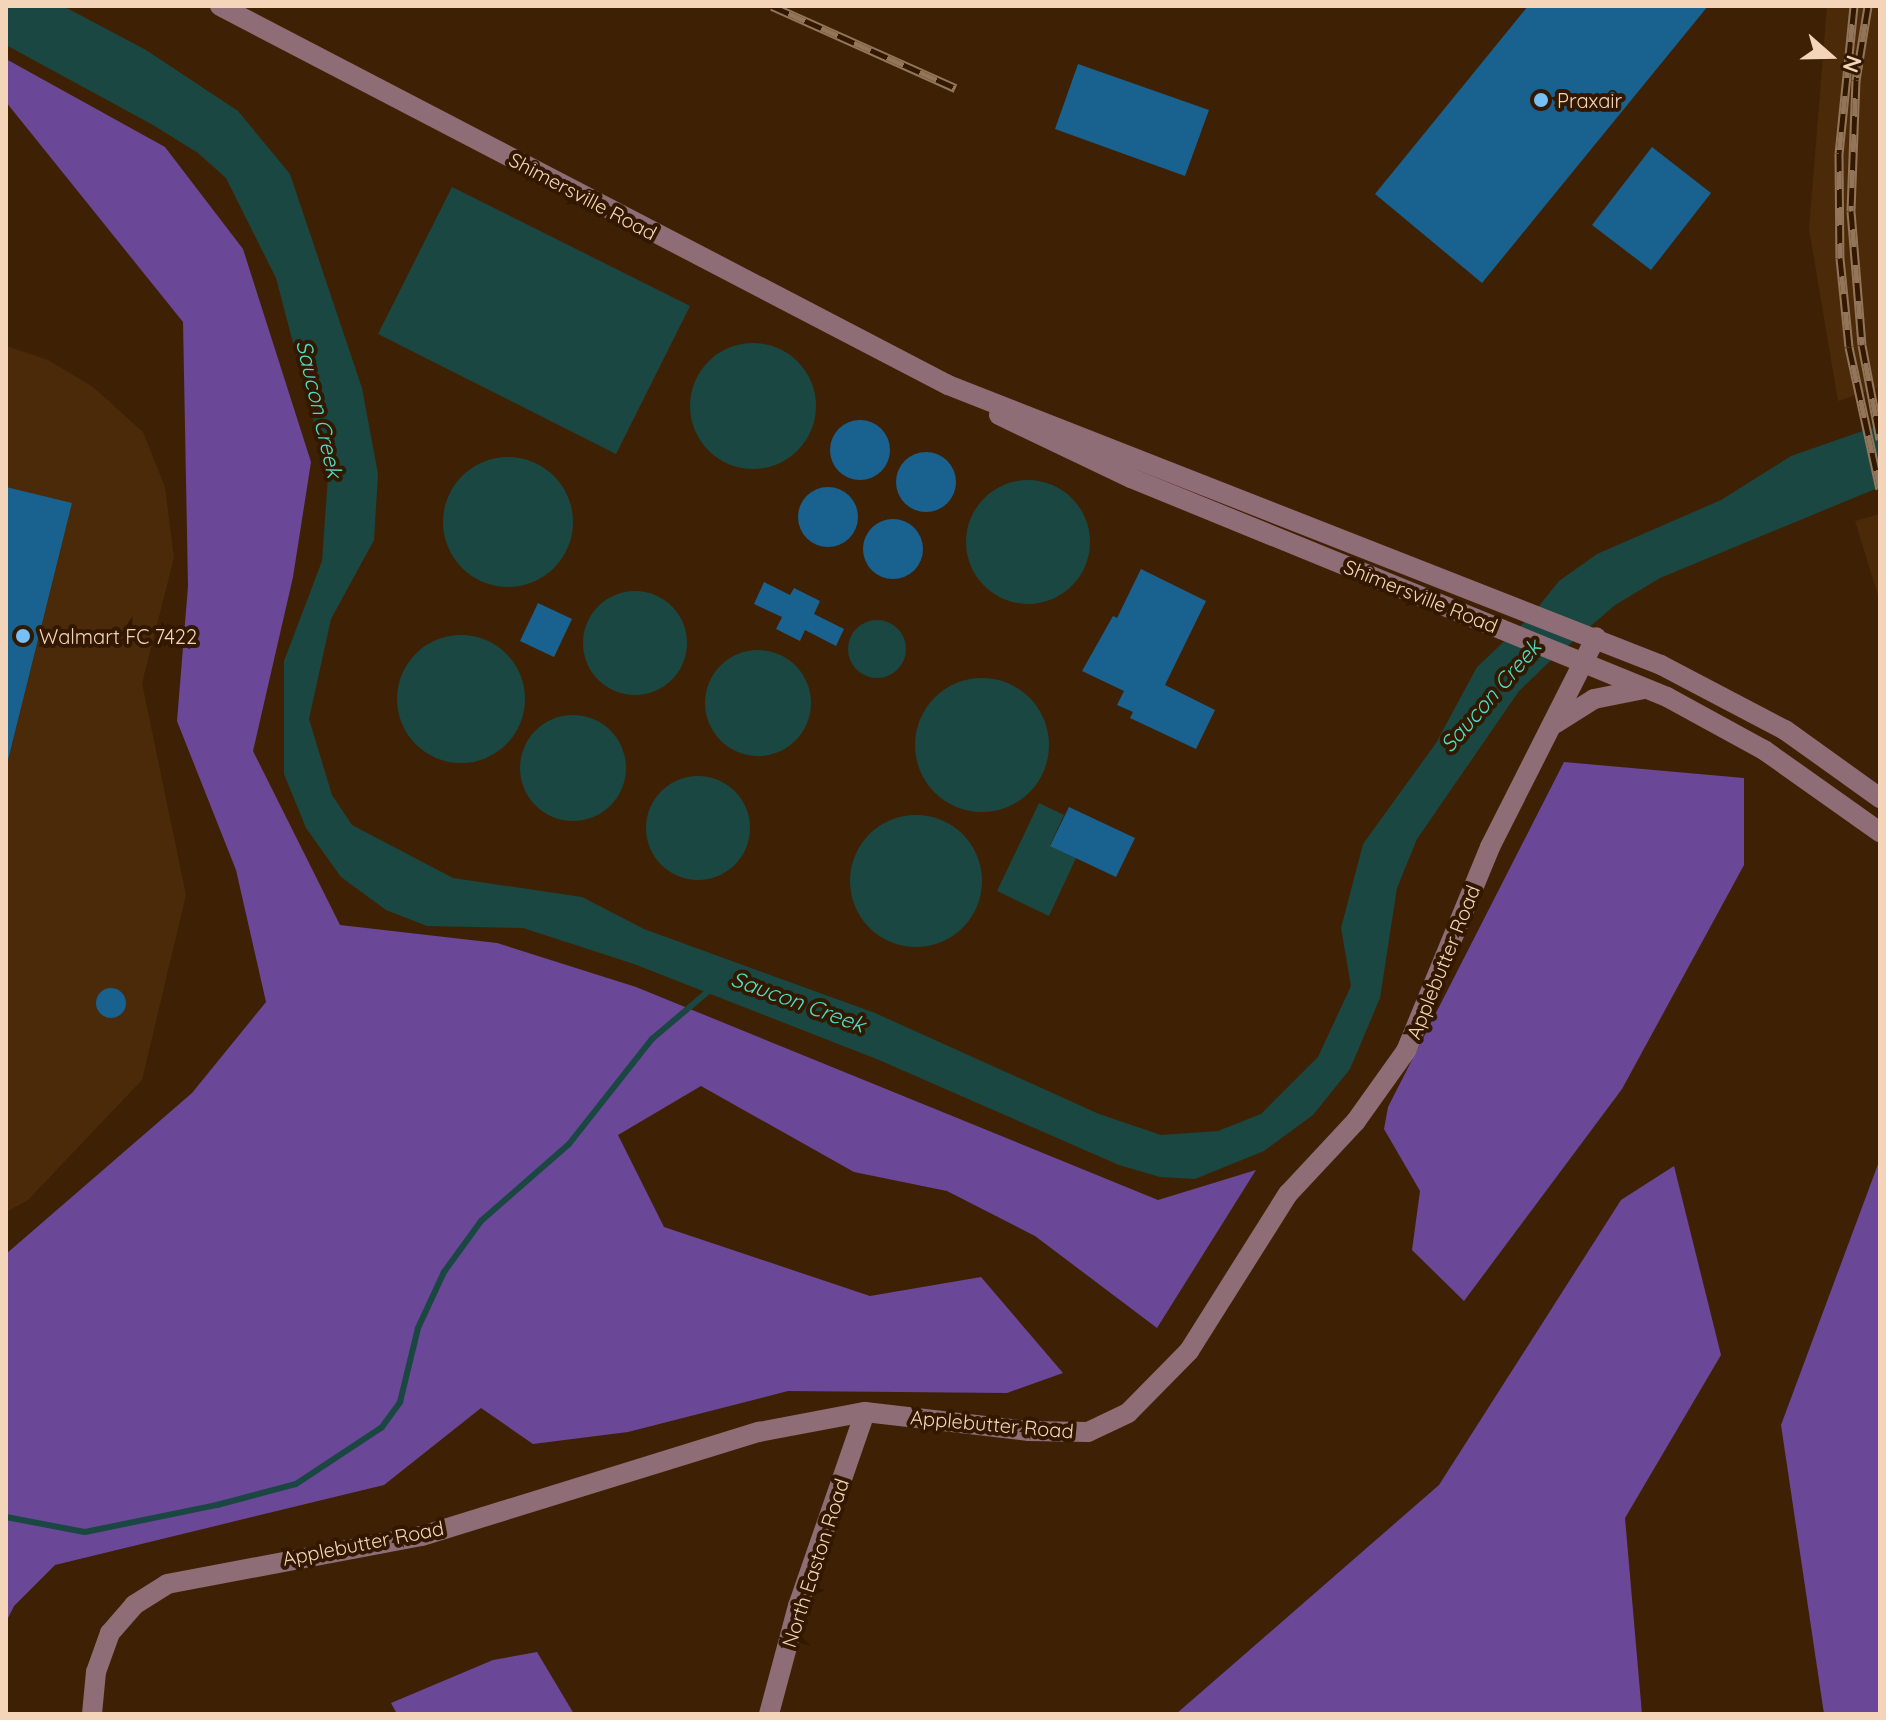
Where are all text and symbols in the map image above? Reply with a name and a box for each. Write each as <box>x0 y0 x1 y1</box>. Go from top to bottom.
north arrow <box>1790 16 1870 96</box>
text: N <box>1837 52 1868 77</box>
place label: Praxair <box>1557 88 1622 112</box>
marker: Praxair <box>1532 91 1550 109</box>
street label: Shimersville Road <box>505 147 661 245</box>
water label: Saucon Creek <box>290 338 348 480</box>
street label: Shimersville Road <box>1341 554 1501 638</box>
place label: Walmart FC 7422 <box>39 624 197 648</box>
marker: Walmart FC 7422 <box>14 627 32 645</box>
water label: Saucon Creek <box>1435 634 1547 758</box>
street label: Applebutter Road <box>1401 882 1485 1042</box>
water label: Saucon Creek <box>728 966 868 1038</box>
street label: Applebutter Road <box>909 1405 1075 1443</box>
street label: North Easton Road <box>776 1476 854 1650</box>
street label: Applebutter Road <box>280 1516 446 1570</box>

